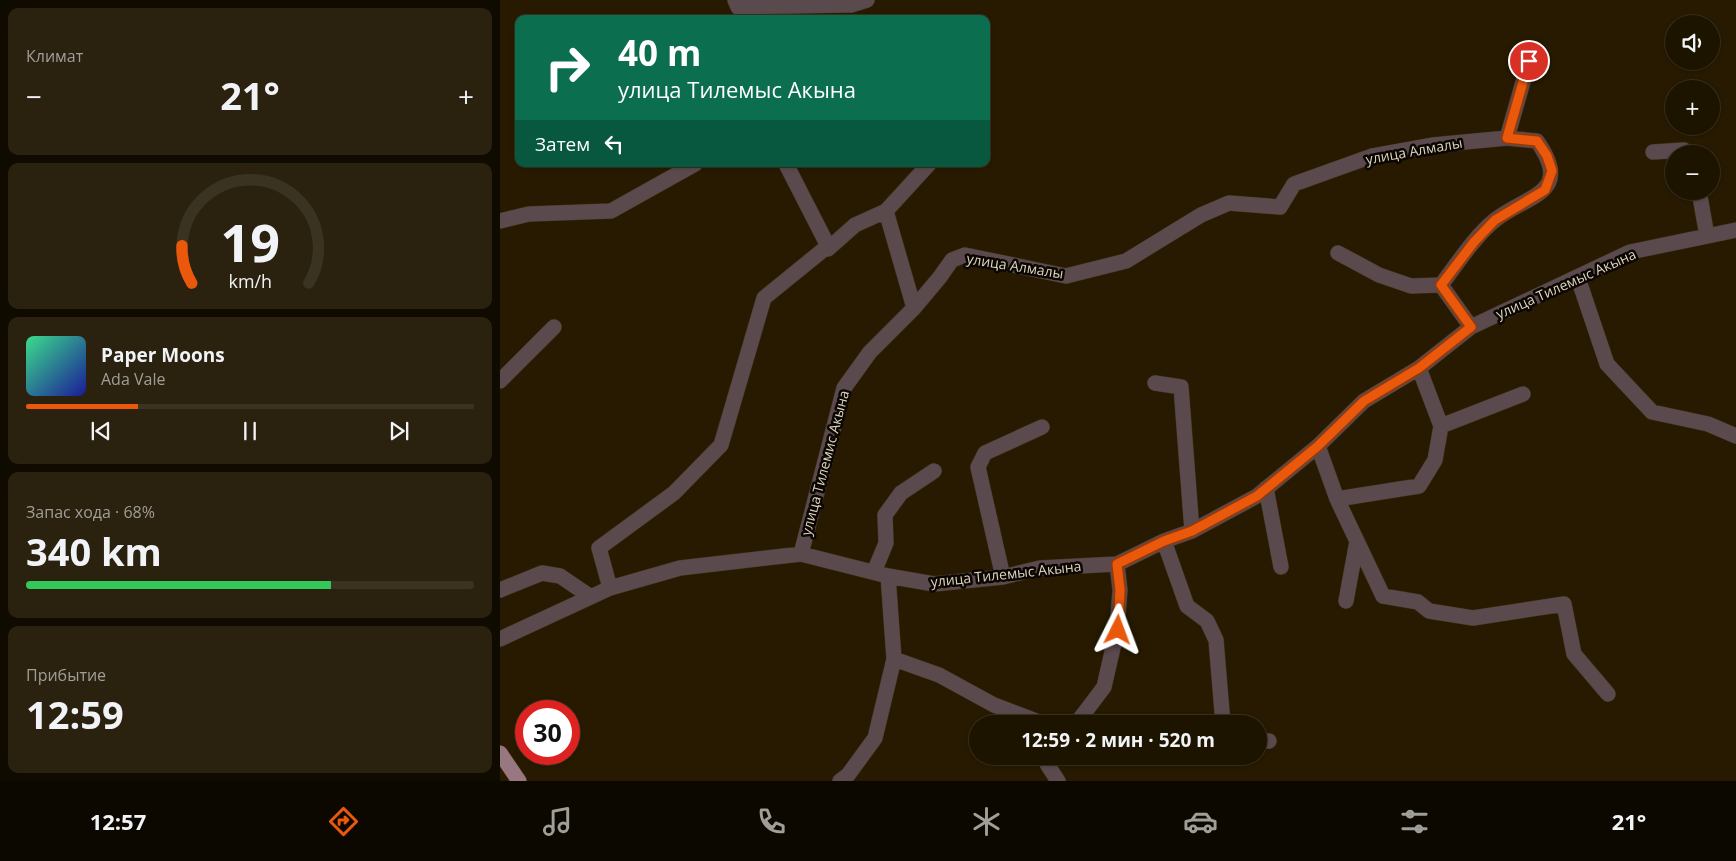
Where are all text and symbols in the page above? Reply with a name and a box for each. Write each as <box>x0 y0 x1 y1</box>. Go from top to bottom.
map controls <box>1665 15 1720 200</box>
button: sound <box>1665 15 1720 70</box>
text: 40 m <box>618 29 701 76</box>
icon: right <box>535 35 600 100</box>
pin <box>1508 40 1550 82</box>
text: Климат <box>26 45 83 67</box>
icon: arrive <box>1515 47 1543 75</box>
text: 21° <box>220 69 280 121</box>
text: улица Тилемыс Акына <box>618 74 856 104</box>
text: − <box>26 77 42 115</box>
text: + <box>458 77 474 115</box>
button: + <box>1665 80 1720 135</box>
icon: left <box>600 130 628 158</box>
text: Затем <box>535 131 590 157</box>
street label: улица Алмалы <box>1364 133 1464 168</box>
button: − <box>1665 145 1720 200</box>
text: 19 <box>220 206 280 277</box>
street label: улица Тилемыс Акына <box>1493 244 1639 323</box>
street label: улица Алмалы <box>965 248 1065 283</box>
text: km/h <box>228 269 272 293</box>
text: Paper Moons <box>101 342 225 368</box>
text: Ada Vale <box>101 368 165 390</box>
street label: улица Тилемис Акына <box>796 388 853 538</box>
icon: previous <box>87 417 115 445</box>
icon: pause <box>236 417 264 445</box>
icon: next <box>385 417 413 445</box>
text: Запас хода · 68% <box>26 501 155 523</box>
text: 340 km <box>26 525 162 577</box>
street label: улица Тилемыс Акына <box>930 556 1082 591</box>
position arrow <box>1091 603 1143 655</box>
text: Прибытие <box>26 664 106 686</box>
text: 12:59 <box>26 688 124 740</box>
speed limit sign: 30 <box>515 700 580 765</box>
text: 12:59 · 2 мин · 520 m <box>1021 727 1215 753</box>
icon: directions <box>326 804 361 839</box>
icon: music <box>540 804 575 839</box>
icon: phone <box>754 804 789 839</box>
icon: climate <box>969 804 1004 839</box>
icon: car <box>1183 804 1218 839</box>
icon: filters <box>1397 804 1432 839</box>
text: 12:57 <box>90 806 146 836</box>
text: 21° <box>1612 806 1646 836</box>

